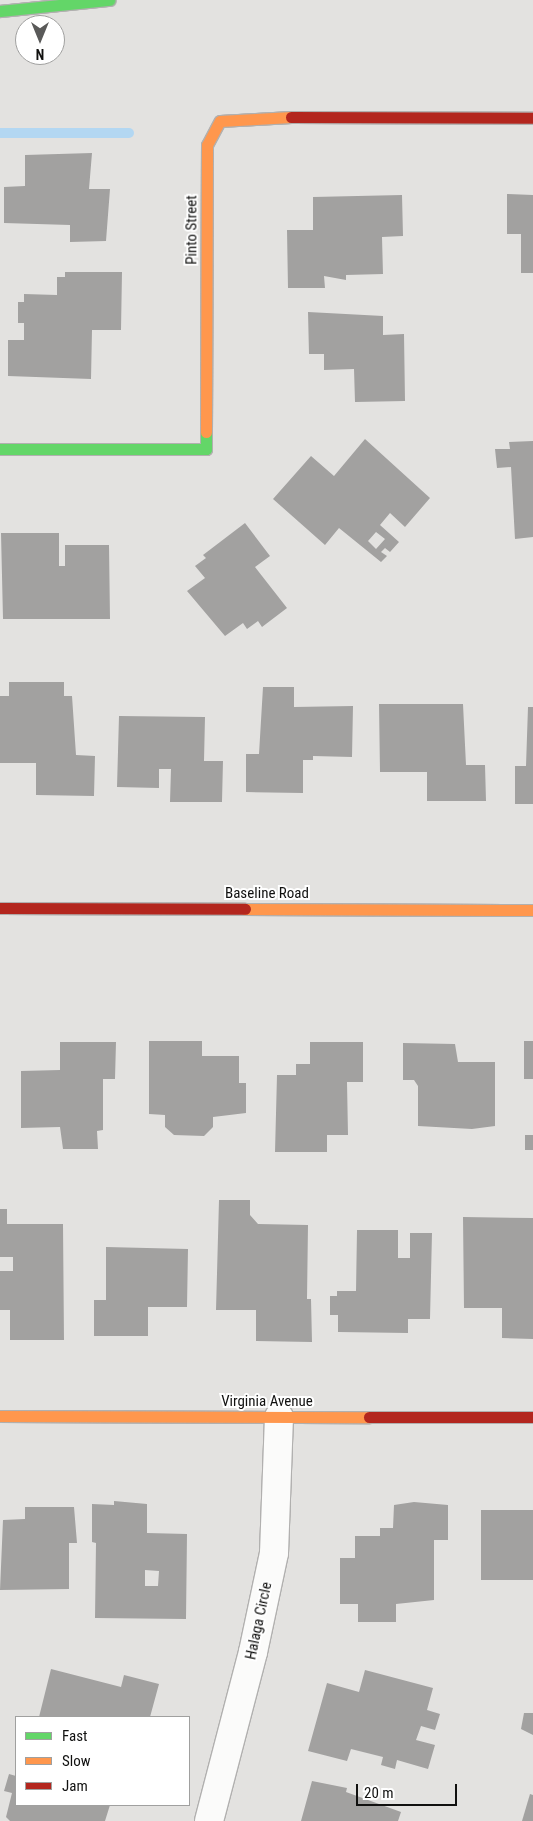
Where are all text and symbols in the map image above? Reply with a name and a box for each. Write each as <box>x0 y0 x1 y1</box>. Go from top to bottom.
north arrow <box>15 15 65 65</box>
text: N <box>36 46 44 62</box>
street label: Pinto Street <box>183 195 201 265</box>
street label: Baseline Road <box>225 885 309 903</box>
street label: Virginia Avenue <box>221 1393 313 1411</box>
street label: Halaga Circle <box>242 1581 276 1661</box>
legend <box>15 1716 190 1806</box>
text: Fast <box>62 1727 87 1745</box>
text: Slow <box>62 1752 91 1770</box>
scale bar <box>358 1774 459 1806</box>
text: Jam <box>62 1777 88 1795</box>
text: 20 m <box>364 1784 394 1802</box>

